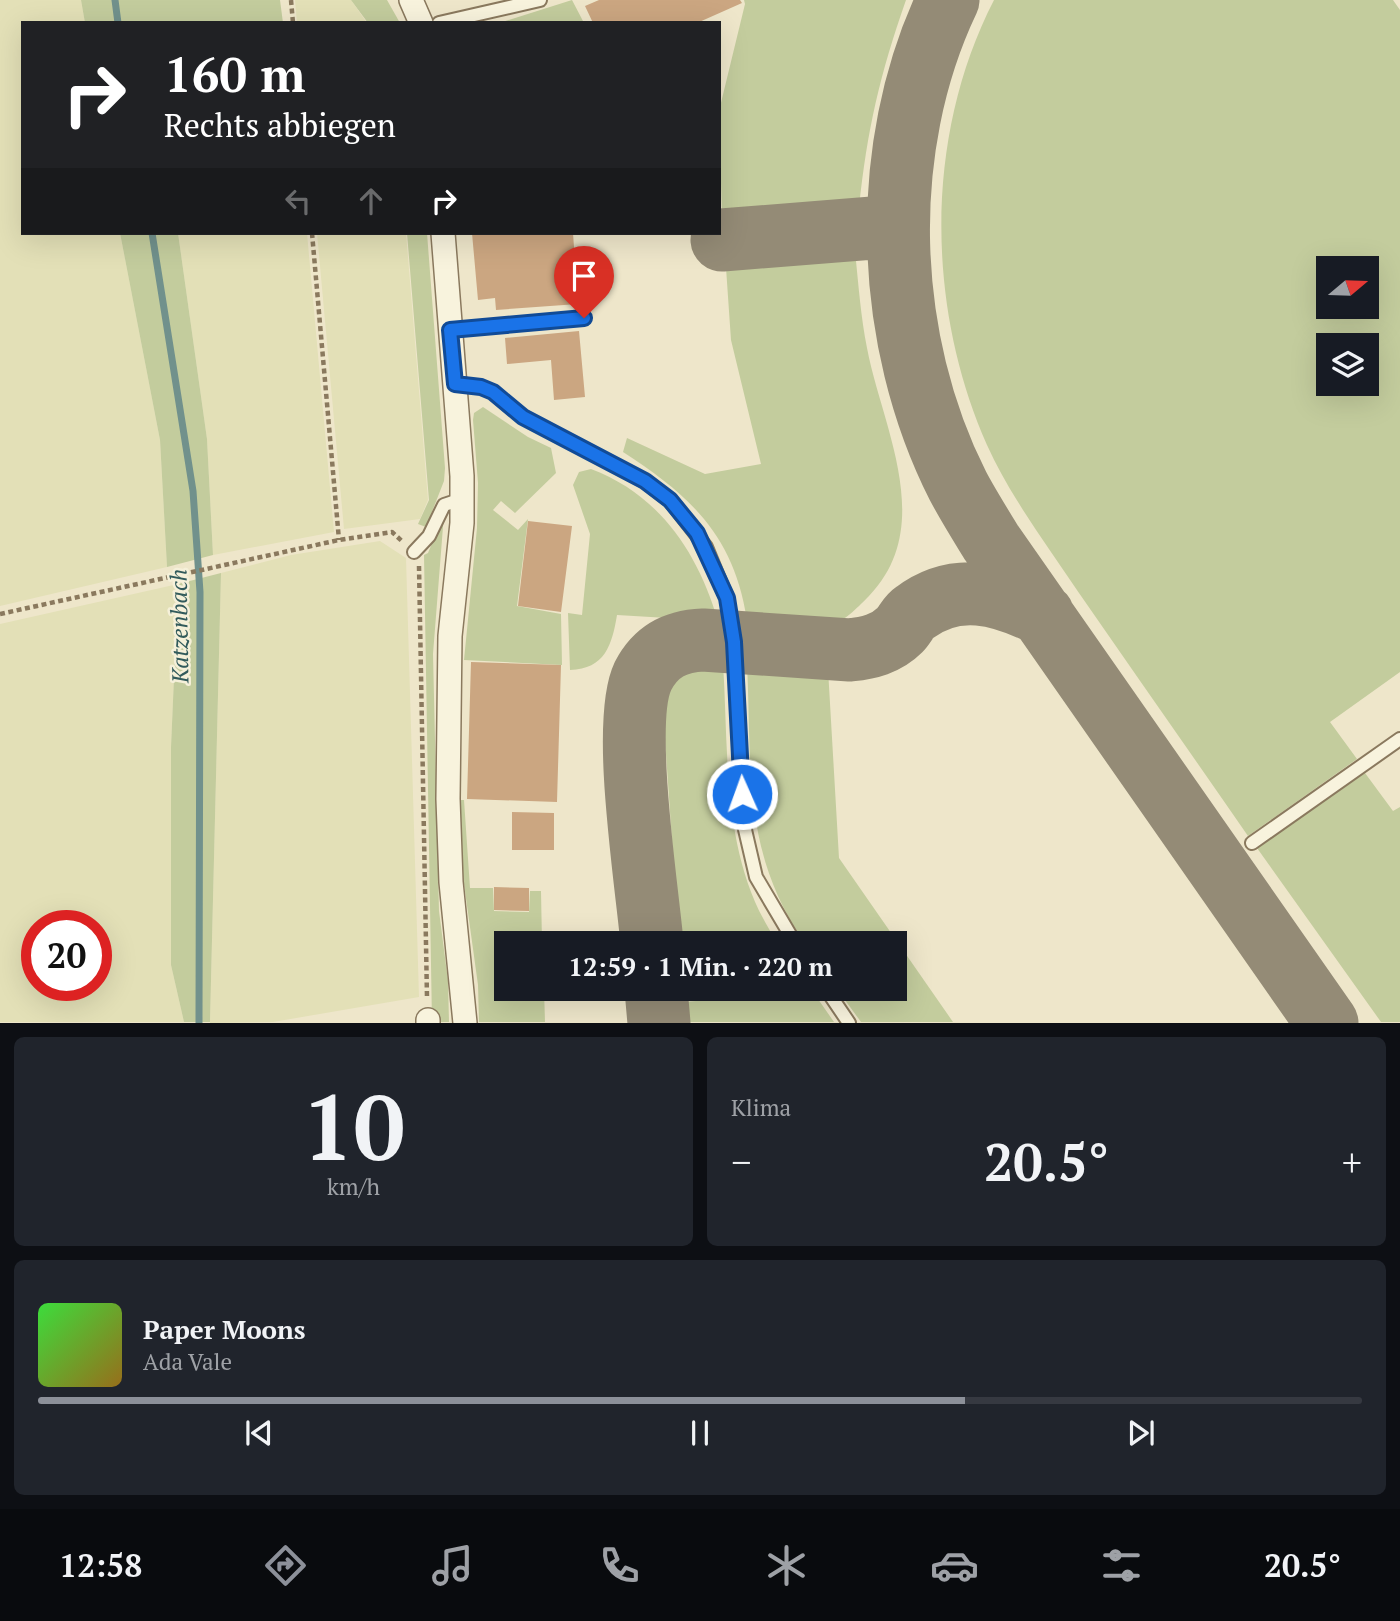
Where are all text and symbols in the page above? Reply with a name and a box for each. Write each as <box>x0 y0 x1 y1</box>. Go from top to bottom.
text: 160 m <box>164 41 306 106</box>
icon: right <box>49 49 140 140</box>
text: Rechts abbiegen <box>164 104 396 146</box>
icon: left <box>279 182 317 220</box>
icon: ahead <box>352 182 390 220</box>
icon: right <box>425 182 463 220</box>
pin <box>554 246 614 318</box>
north arrow <box>1316 256 1379 318</box>
map controls <box>1316 256 1379 396</box>
icon: arrive <box>565 257 603 295</box>
button: layers <box>1316 333 1379 396</box>
water label: Katzenbach <box>163 569 196 684</box>
position arrow <box>705 757 779 831</box>
speed limit sign: 20 <box>21 910 112 1001</box>
text: 12:59 · 1 Min. · 220 m <box>568 949 833 983</box>
text: 10 <box>302 1065 405 1186</box>
text: Klima <box>731 1092 791 1123</box>
text: 20.5° <box>984 1127 1109 1196</box>
text: − <box>731 1137 751 1187</box>
text: + <box>1342 1137 1362 1187</box>
text: km/h <box>327 1171 380 1202</box>
text: Paper Moons <box>143 1312 306 1346</box>
text: Ada Vale <box>143 1346 232 1377</box>
icon: previous <box>240 1414 278 1452</box>
icon: pause <box>681 1414 719 1452</box>
icon: next <box>1122 1414 1160 1452</box>
icon: directions <box>261 1541 310 1590</box>
icon: music <box>428 1541 477 1590</box>
icon: phone <box>595 1541 644 1590</box>
icon: climate <box>762 1541 811 1590</box>
icon: car <box>930 1541 979 1590</box>
icon: filters <box>1097 1541 1146 1590</box>
text: 12:58 <box>59 1544 142 1586</box>
text: 20.5° <box>1264 1544 1341 1586</box>

